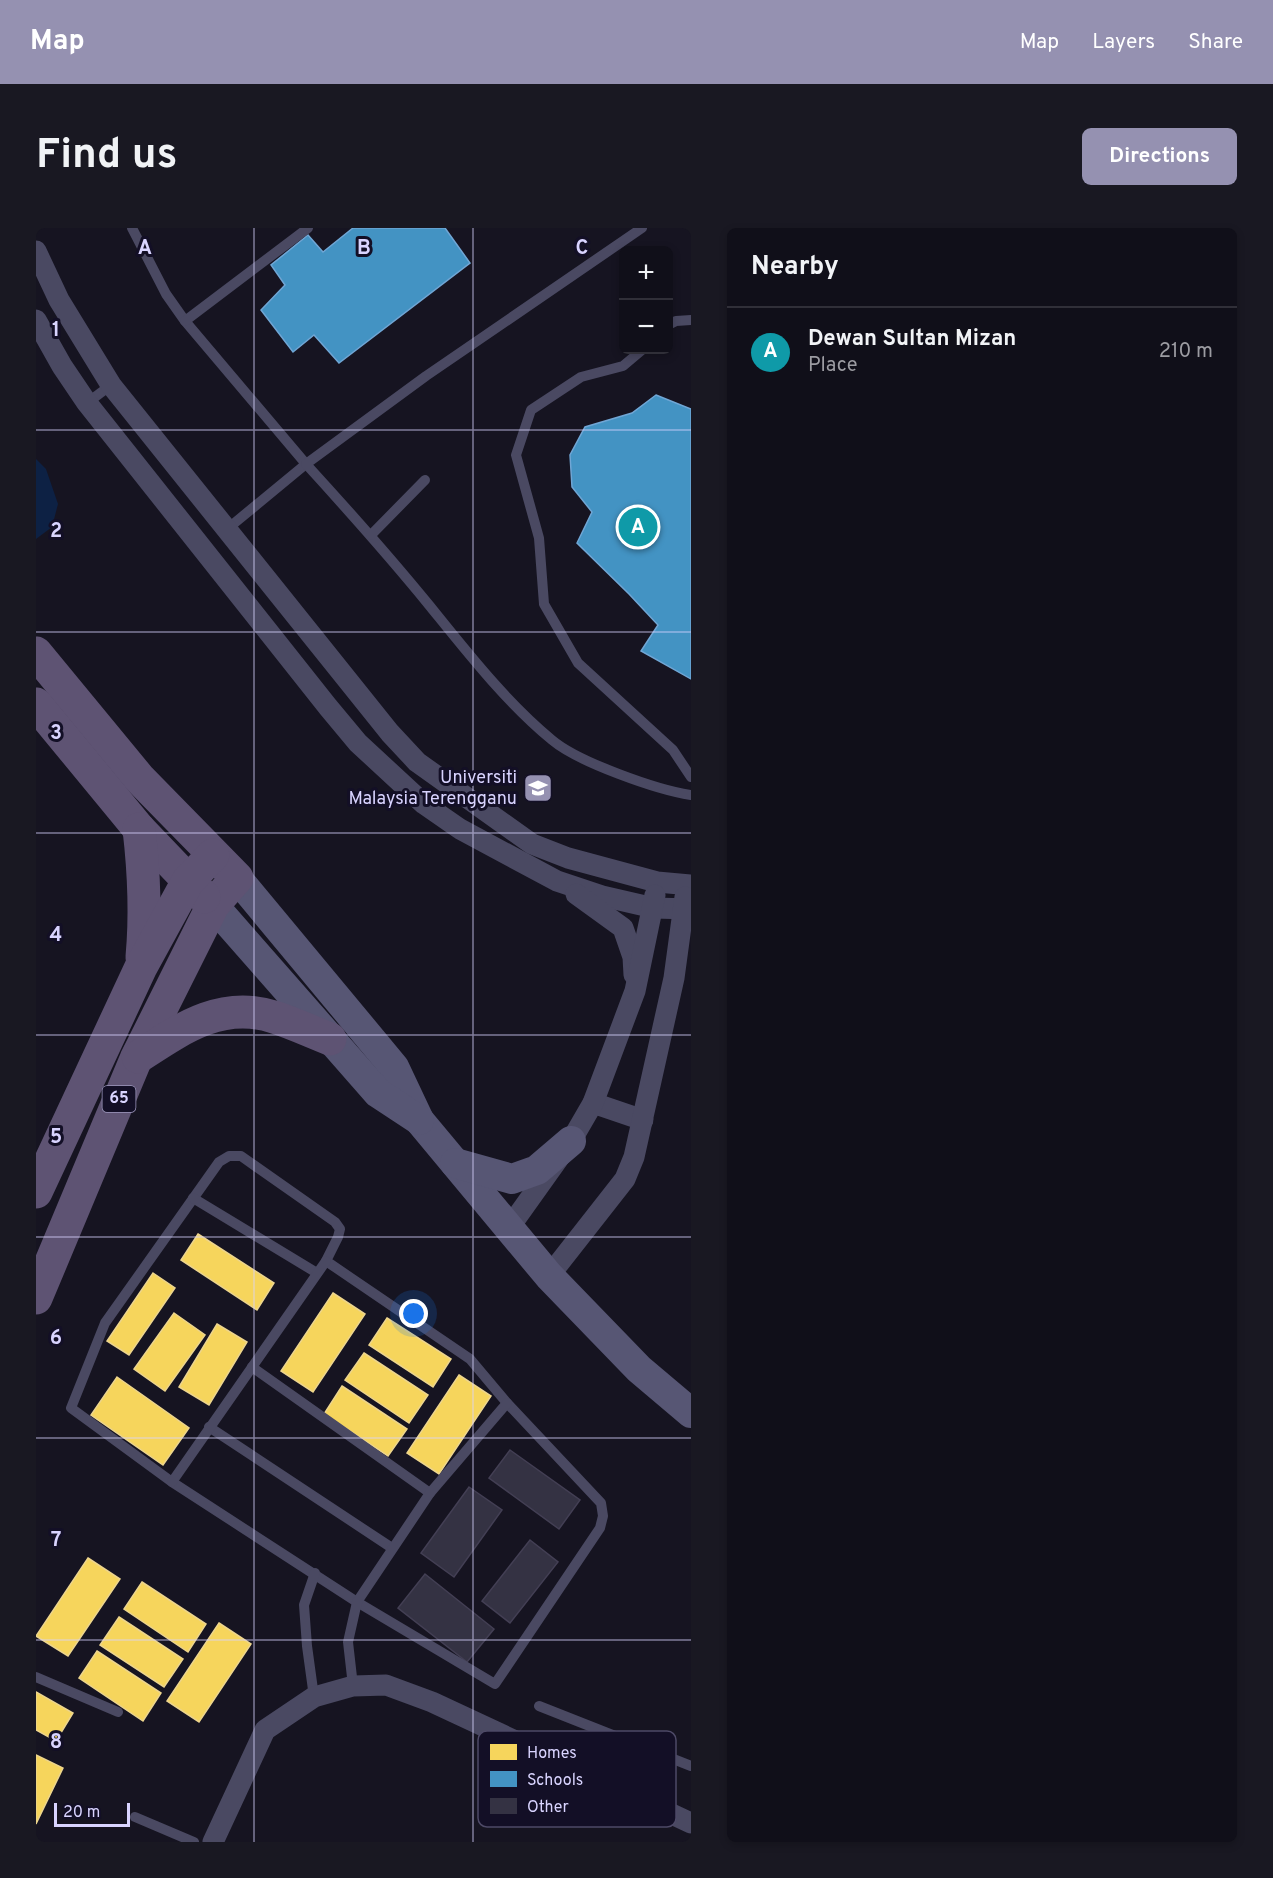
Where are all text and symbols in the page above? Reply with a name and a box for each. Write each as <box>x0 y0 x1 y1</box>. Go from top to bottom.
text: Map <box>30 24 85 60</box>
text: Map <box>1020 29 1059 56</box>
text: Layers <box>1092 29 1155 56</box>
text: Share <box>1188 29 1243 56</box>
button: Directions <box>1082 128 1237 185</box>
text: Find us <box>36 130 177 183</box>
text: A <box>138 236 152 262</box>
text: B <box>357 236 371 262</box>
text: C <box>576 236 588 262</box>
map controls <box>619 246 673 354</box>
button: + <box>619 246 673 300</box>
text: Nearby <box>751 251 839 284</box>
button: − <box>619 300 673 354</box>
text: 1 <box>52 318 60 344</box>
text: Dewan Sultan Mizan <box>808 326 1016 353</box>
text: A <box>763 339 778 365</box>
text: 210 m <box>1159 339 1213 365</box>
text: Place <box>808 353 858 379</box>
pin: A <box>618 504 658 550</box>
text: 2 <box>50 519 62 545</box>
text: 3 <box>50 721 62 747</box>
place label: Universiti Malaysia Terengganu <box>348 767 517 811</box>
school or university icon: Universiti Malaysia Terengganu <box>522 772 554 804</box>
text: 4 <box>50 923 62 949</box>
road number: 65 <box>102 1086 136 1112</box>
text: 5 <box>50 1125 62 1151</box>
your location <box>399 1299 428 1328</box>
text: 6 <box>50 1326 62 1352</box>
text: 7 <box>51 1528 61 1554</box>
text: 8 <box>50 1730 62 1756</box>
legend <box>478 1731 676 1827</box>
text: Homes <box>527 1744 577 1764</box>
text: Schools <box>527 1771 583 1791</box>
text: Other <box>527 1798 569 1818</box>
scale bar <box>54 1800 130 1828</box>
text: 20 m <box>63 1803 100 1823</box>

